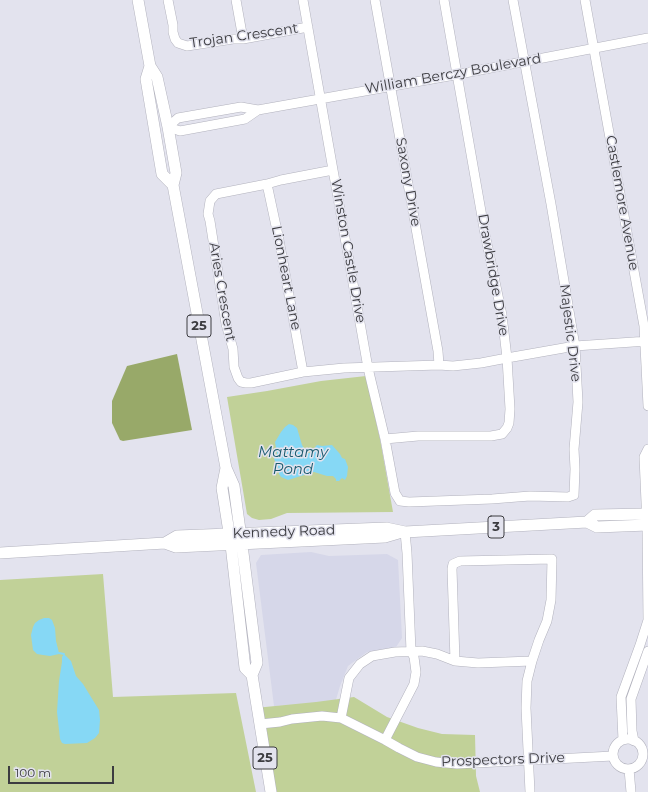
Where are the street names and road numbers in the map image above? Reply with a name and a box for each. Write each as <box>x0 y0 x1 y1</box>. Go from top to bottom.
street label: Trojan Crescent <box>189 20 299 52</box>
street label: William Berczy Boulevard <box>363 50 543 98</box>
street label: Castlemore Avenue <box>602 134 642 272</box>
street label: Saxony Drive <box>392 136 424 228</box>
street label: Winston Castle Drive <box>327 178 369 324</box>
street label: Drawbridge Drive <box>474 213 512 337</box>
street label: Lionheart Lane <box>268 224 304 332</box>
street label: Aries Crescent <box>205 241 239 343</box>
street label: Majestic Drive <box>556 283 584 383</box>
road number: 25 <box>187 315 211 337</box>
road number: 3 <box>488 516 504 538</box>
street label: Kennedy Road <box>232 522 336 542</box>
road number: 25 <box>253 747 277 769</box>
street label: Prospectors Drive <box>441 749 565 771</box>

